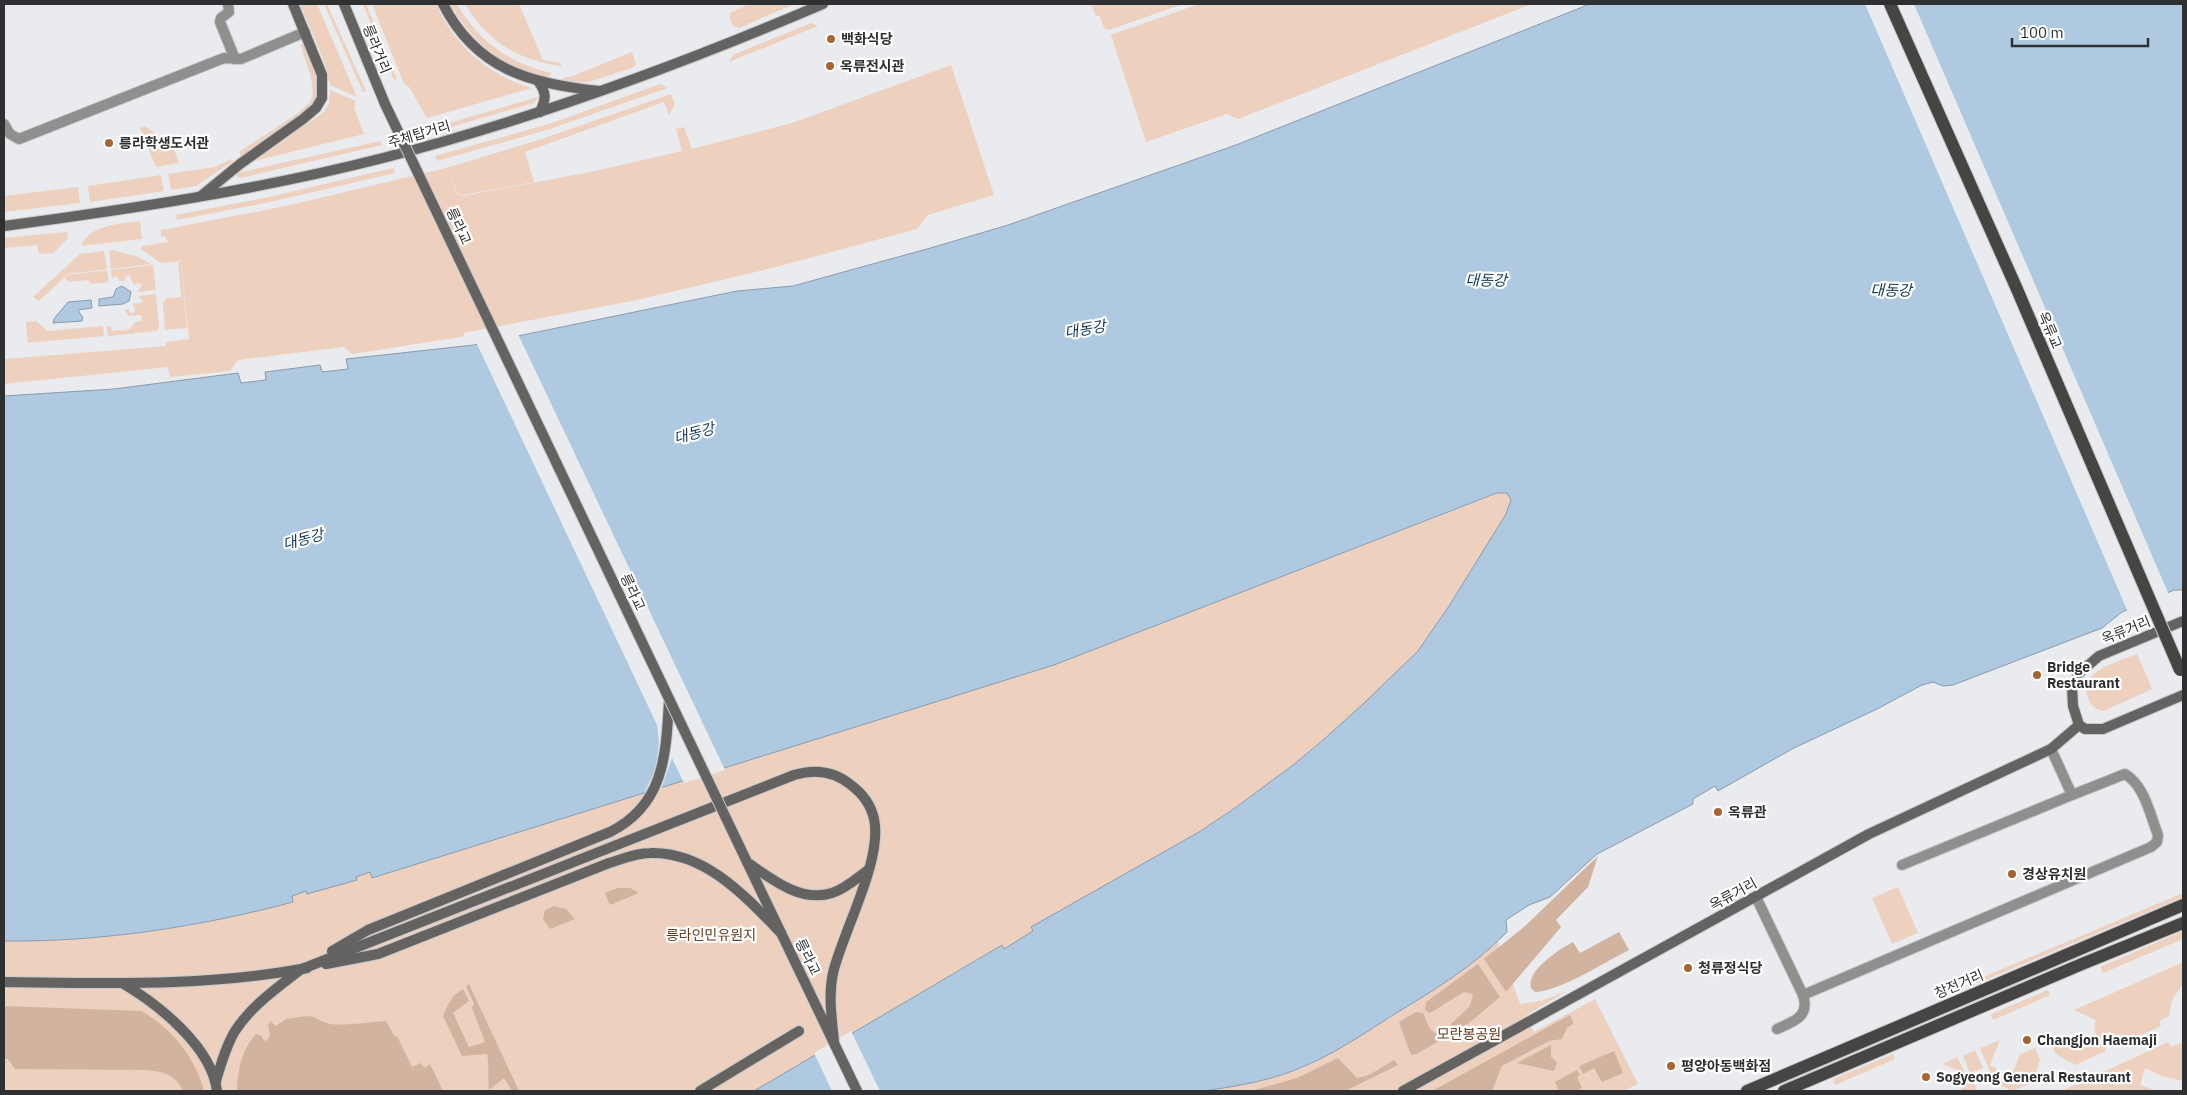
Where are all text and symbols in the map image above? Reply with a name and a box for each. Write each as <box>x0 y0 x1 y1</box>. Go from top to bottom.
scale bar <box>2012 15 2148 47</box>
street label: 릉라거리 <box>359 22 395 76</box>
text: 100 m <box>2020 23 2064 42</box>
place label: 백화식당 <box>841 30 893 48</box>
marker: 백화식당 <box>825 33 837 45</box>
place label: 옥류전시관 <box>840 57 905 75</box>
marker: 옥류전시관 <box>824 60 836 72</box>
street label: 주체탑거리 <box>386 116 452 152</box>
place label: 릉라학생도서관 <box>119 134 209 152</box>
marker: 릉라학생도서관 <box>103 137 115 149</box>
street label: 릉라교 <box>443 205 475 247</box>
water label: 대동강 <box>1465 270 1509 290</box>
water label: 대동강 <box>1870 280 1914 300</box>
street label: 옥류교 <box>2034 309 2066 351</box>
water label: 대동강 <box>1063 316 1109 342</box>
water label: 대동강 <box>672 418 719 448</box>
water label: 대동강 <box>281 524 328 554</box>
street label: 릉라교 <box>617 571 649 613</box>
street label: 옥류거리 <box>2099 612 2153 648</box>
place label: Bridge Restaurant <box>2047 658 2120 692</box>
marker: Bridge Restaurant <box>2031 669 2043 681</box>
place label: 옥류관 <box>1728 803 1767 821</box>
marker: 옥류관 <box>1712 806 1724 818</box>
place label: 경상유치원 <box>2022 865 2086 883</box>
marker: 경상유치원 <box>2006 868 2018 880</box>
street label: 옥류거리 <box>1706 874 1760 914</box>
park label: 릉라인민유원지 <box>666 926 756 944</box>
street label: 릉라교 <box>791 936 825 978</box>
place label: 청류정식당 <box>1698 959 1763 977</box>
marker: 청류정식당 <box>1682 962 1694 974</box>
street label: 창전거리 <box>1932 966 1986 1002</box>
park label: 모란봉공원 <box>1437 1025 1501 1043</box>
place label: Changjon Haemaji <box>2037 1031 2157 1049</box>
marker: Changjon Haemaji <box>2021 1034 2033 1046</box>
place label: 평양아동백화점 <box>1681 1057 1771 1075</box>
marker: 평양아동백화점 <box>1665 1060 1677 1072</box>
place label: Sogyeong General Restaurant <box>1936 1068 2131 1086</box>
marker: Sogyeong General Restaurant <box>1920 1071 1932 1083</box>

